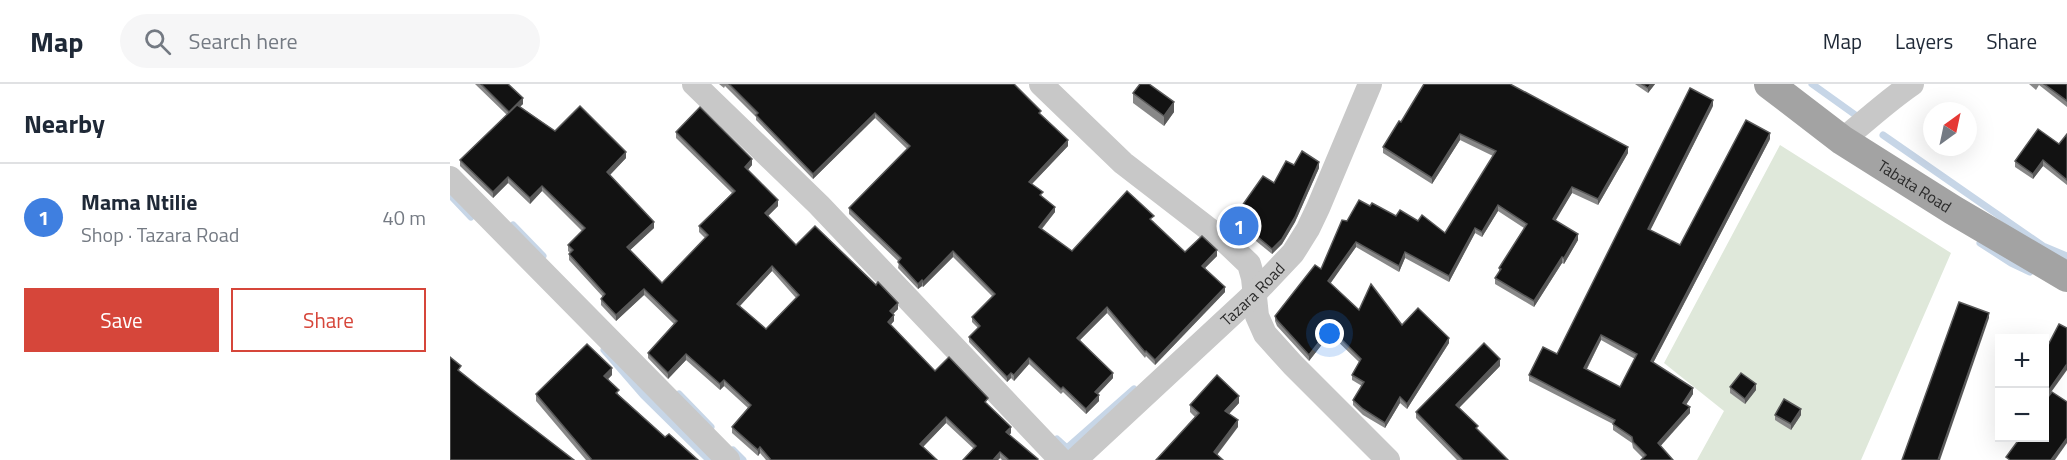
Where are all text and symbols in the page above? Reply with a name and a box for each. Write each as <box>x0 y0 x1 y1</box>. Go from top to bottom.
search box <box>120 14 540 68</box>
text: Map <box>30 20 84 63</box>
text: Search here <box>189 24 298 58</box>
icon: search <box>141 25 174 58</box>
text: Map <box>1823 25 1862 57</box>
text: Layers <box>1895 25 1953 57</box>
text: Share <box>1986 25 2037 57</box>
north arrow <box>1923 102 1977 156</box>
text: Nearby <box>24 104 105 143</box>
street label: Tabata Road <box>1873 153 1956 218</box>
text: Mama Ntilie <box>81 185 197 219</box>
text: 1 <box>38 202 49 233</box>
text: 40 m <box>382 202 426 233</box>
pin: 1 <box>1220 204 1258 248</box>
text: Shop · Tazara Road <box>81 219 239 250</box>
street label: Tazara Road <box>1215 257 1290 331</box>
button: Save <box>24 288 219 352</box>
button: Share <box>231 288 426 352</box>
your location <box>1315 319 1344 348</box>
map controls <box>1995 334 2049 442</box>
button: + <box>1995 334 2049 388</box>
button: − <box>1995 388 2049 442</box>

